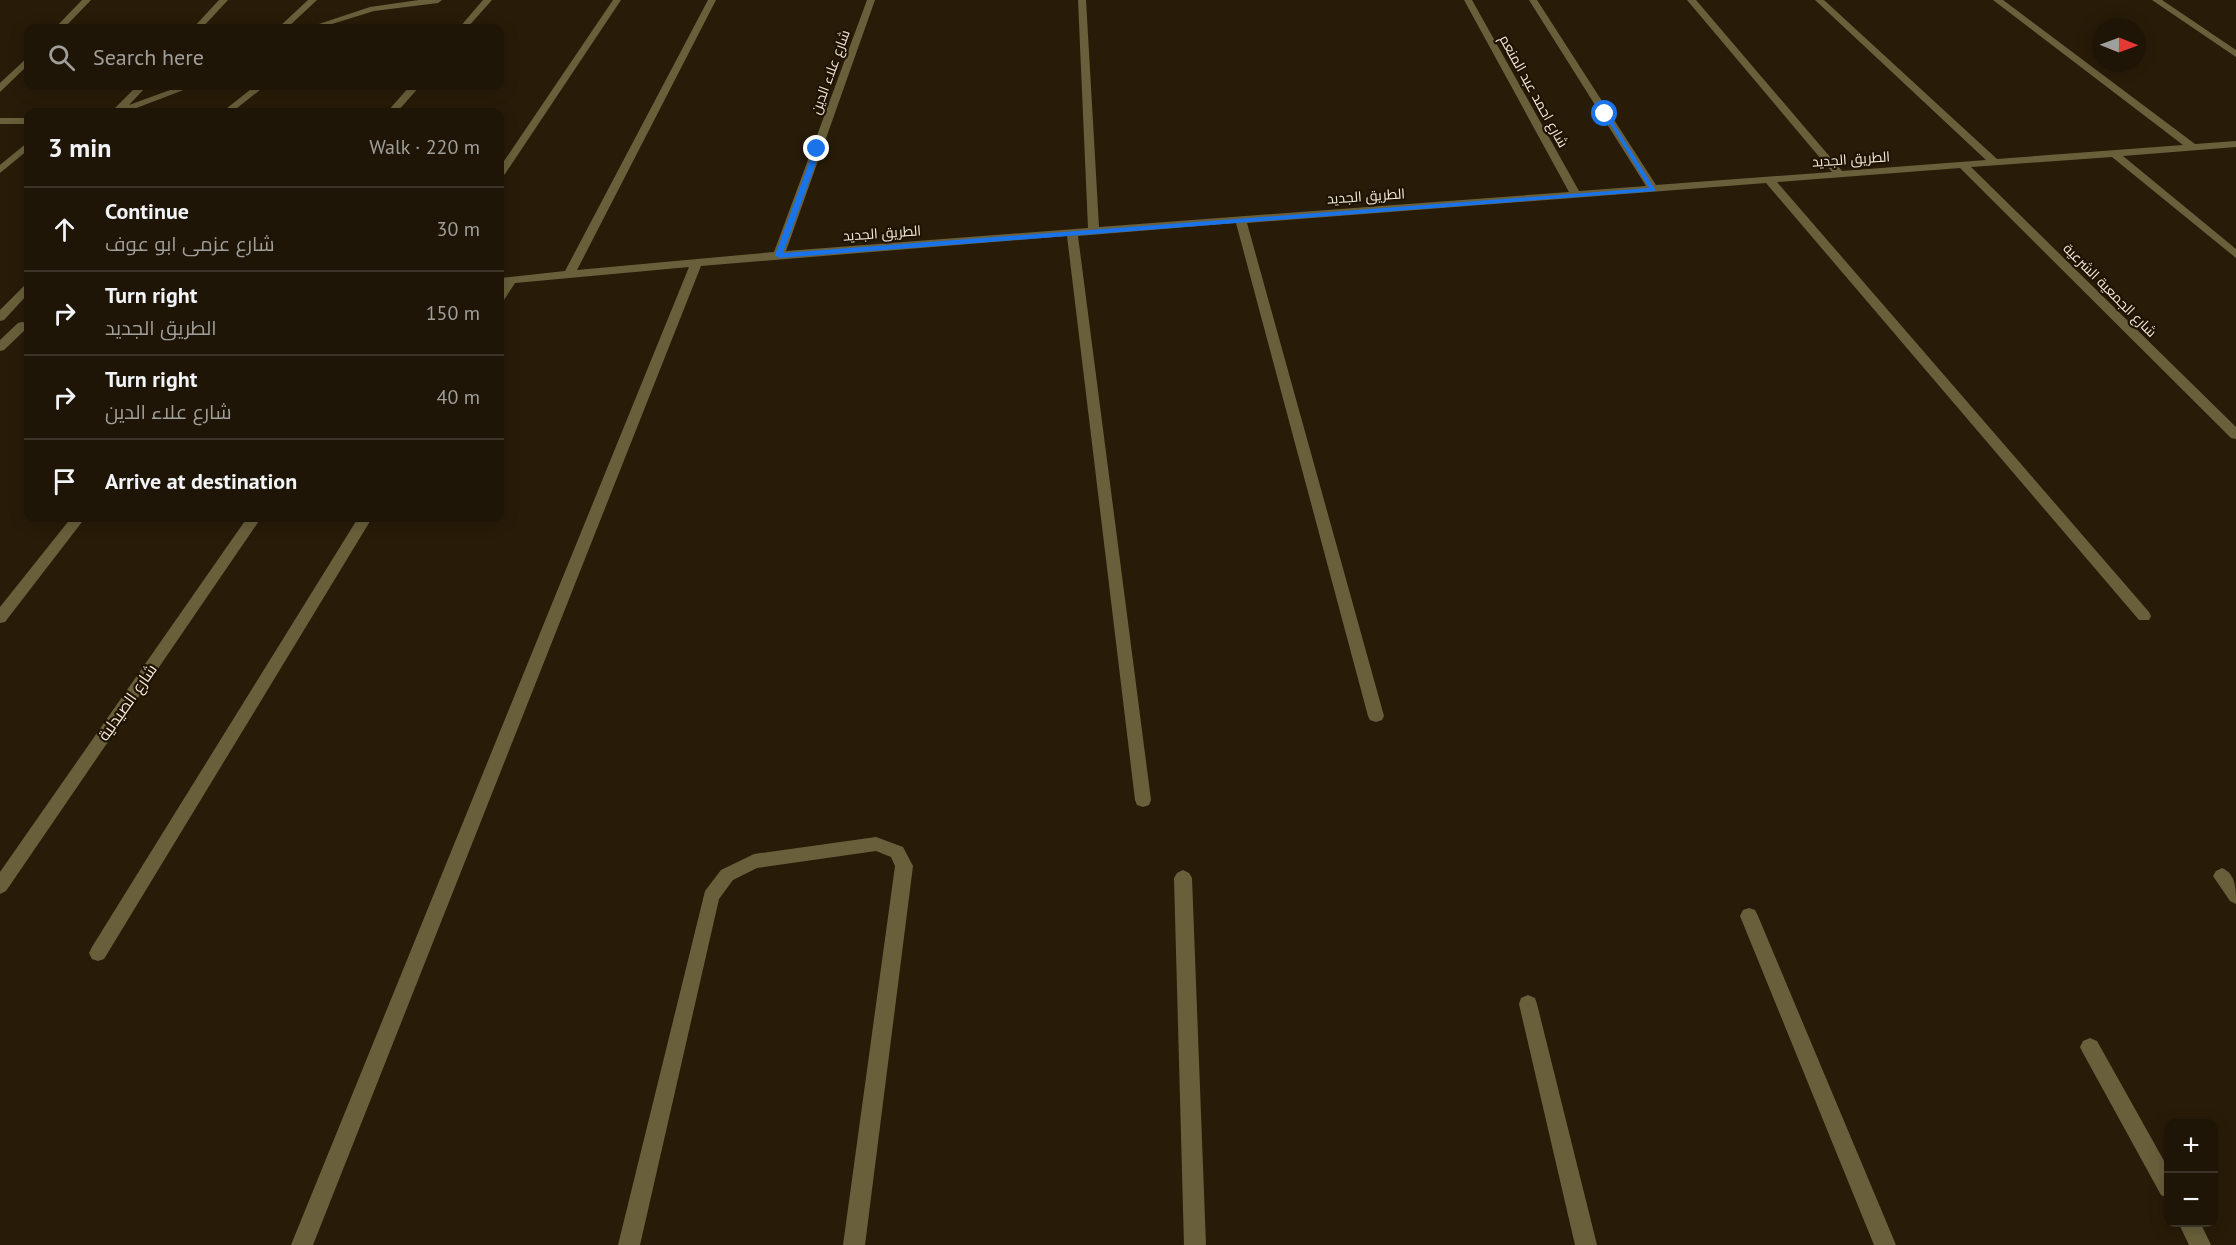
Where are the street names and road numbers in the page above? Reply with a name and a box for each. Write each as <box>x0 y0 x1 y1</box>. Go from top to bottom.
street label: شارع علاء الدين <box>806 27 854 117</box>
street label: شارع احمد عبد المنعم <box>1495 32 1572 151</box>
street label: الطريق الجديد <box>1811 147 1891 171</box>
street label: الطريق الجديد <box>1326 184 1406 208</box>
street label: الطريق الجديد <box>842 221 922 245</box>
street label: شارع الجمعية الشرعية <box>2059 239 2161 341</box>
street label: شارع الصيدلية <box>93 660 162 745</box>

